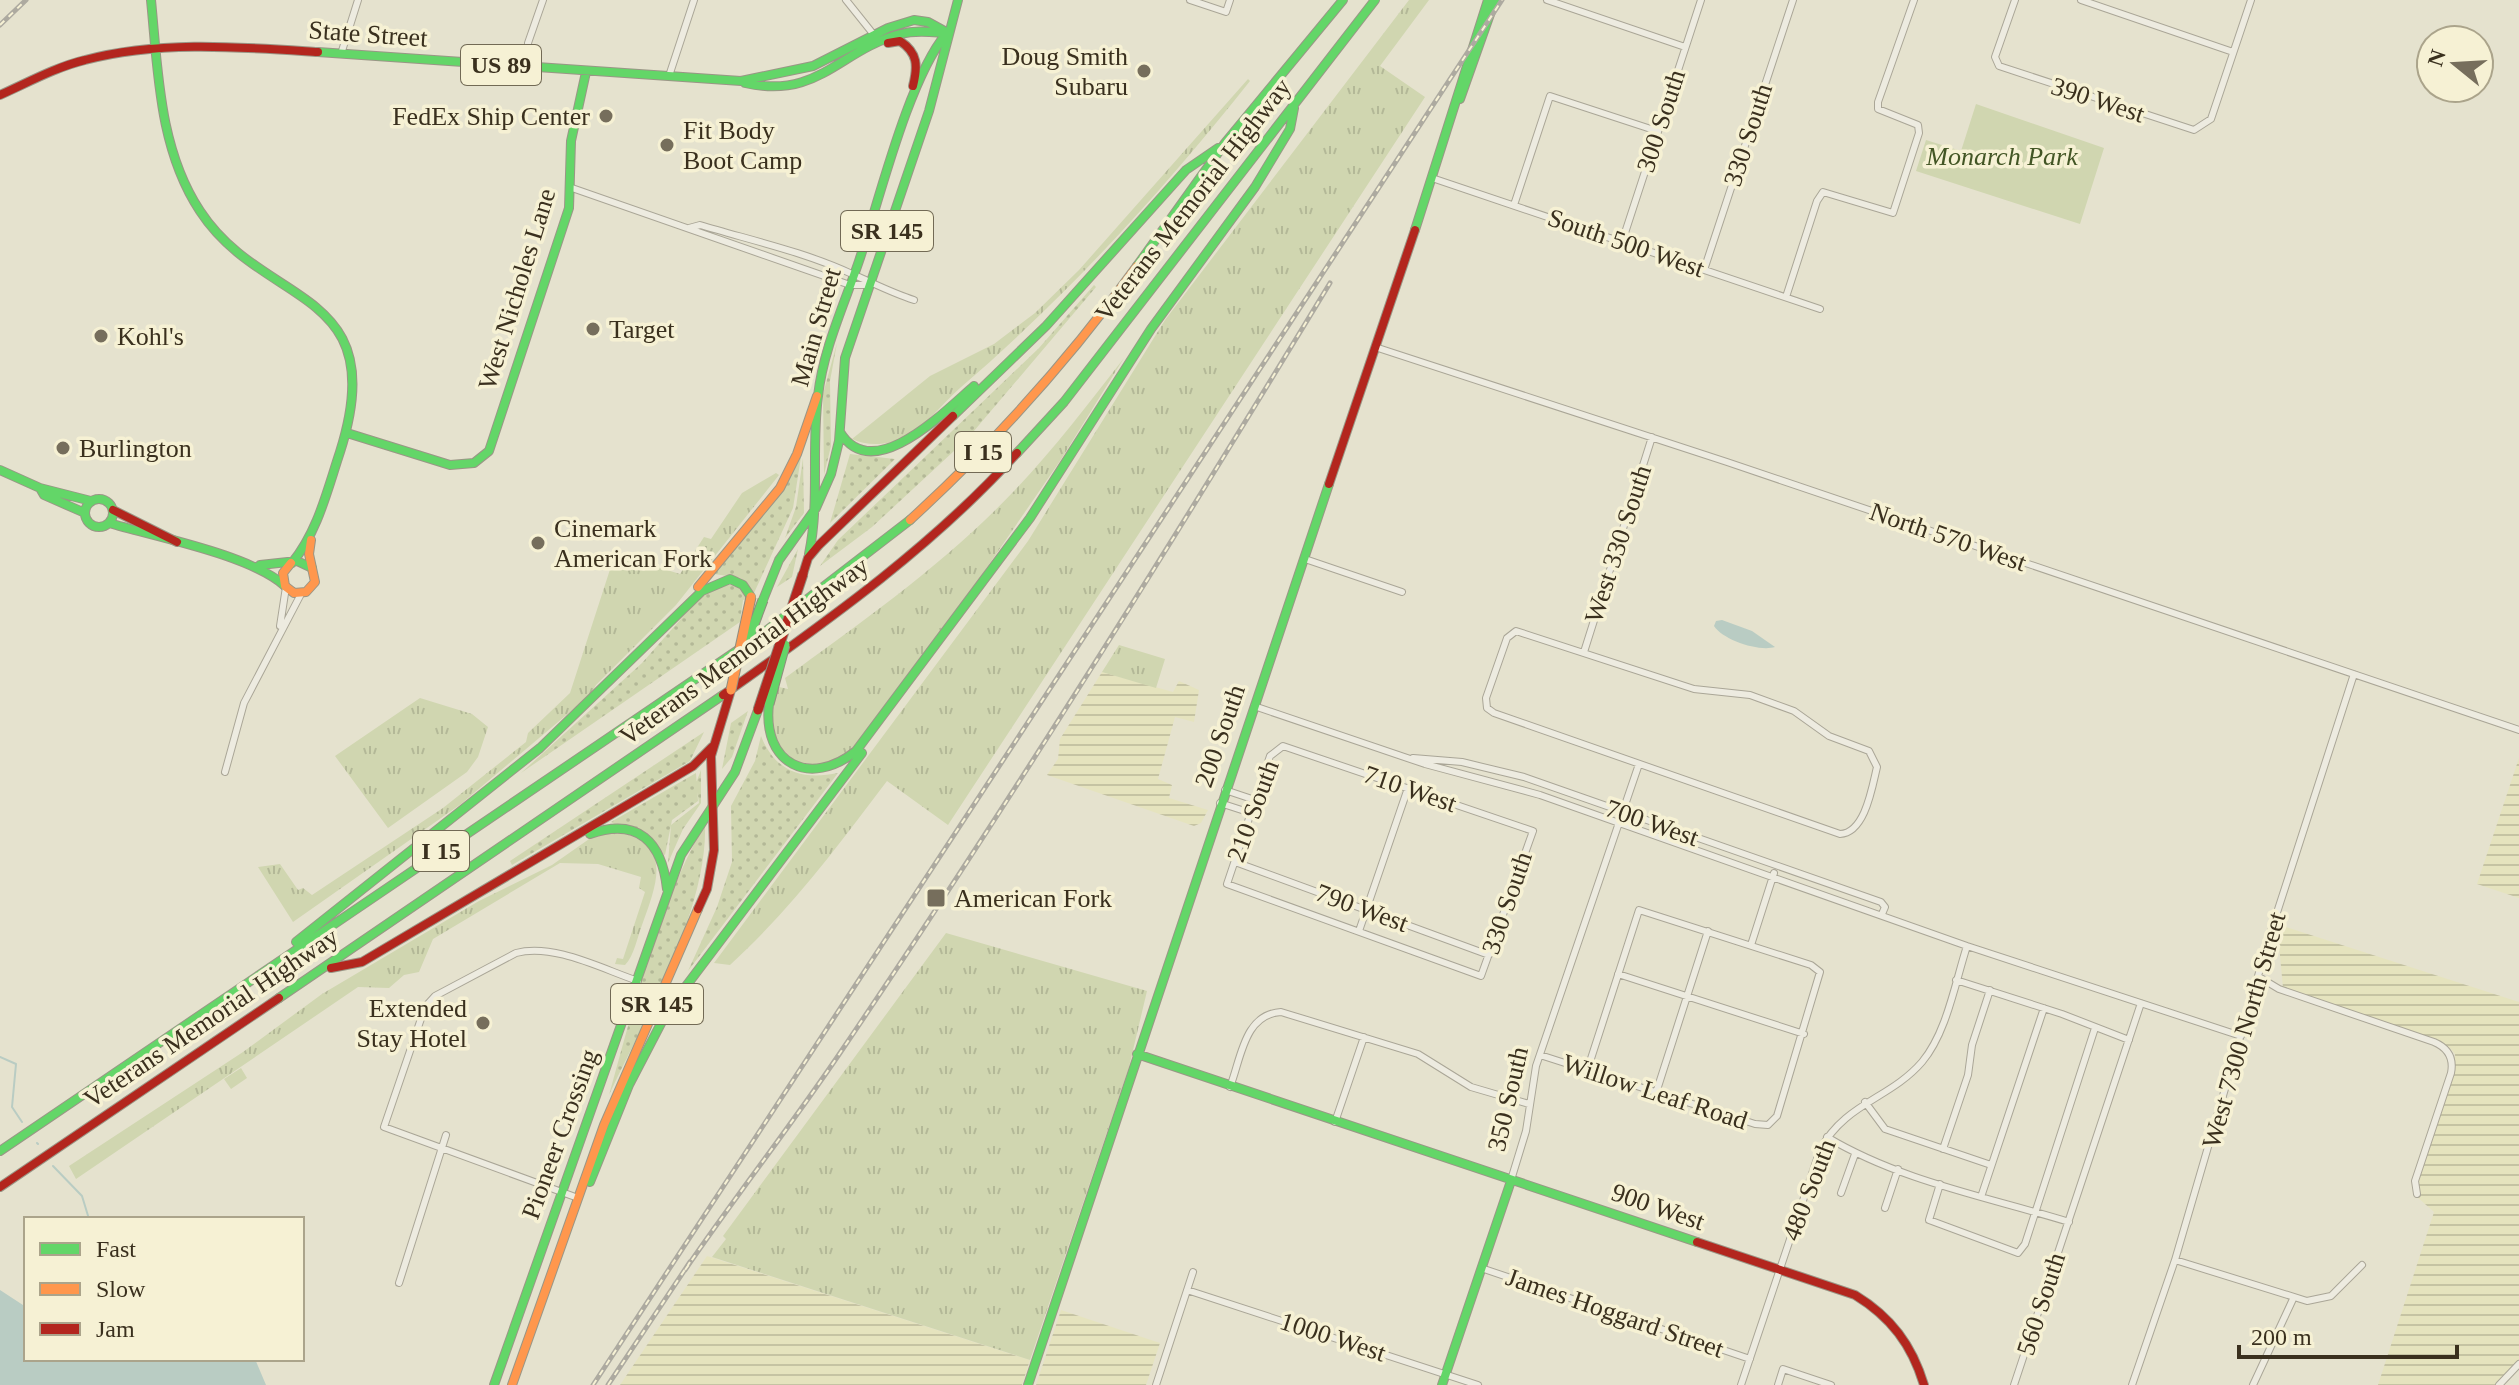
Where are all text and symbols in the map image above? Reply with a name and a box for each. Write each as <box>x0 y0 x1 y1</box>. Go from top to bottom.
street label: State Street <box>308 15 429 53</box>
north arrow <box>2415 24 2495 104</box>
place label: Doug Smith Subaru <box>1002 42 1128 101</box>
road number: US 89 <box>461 45 541 85</box>
text: N <box>2422 46 2451 69</box>
marker: Doug Smith Subaru <box>1135 62 1153 80</box>
street label: 300 South <box>1631 66 1691 176</box>
street label: 390 West <box>2048 71 2149 129</box>
street label: Veterans Memorial Highway <box>1089 73 1297 327</box>
street label: 330 South <box>1718 80 1778 190</box>
place label: FedEx Ship Center <box>392 102 590 131</box>
marker: FedEx Ship Center <box>597 107 615 125</box>
place label: Fit Body Boot Camp <box>683 116 802 175</box>
marker: Fit Body Boot Camp <box>658 136 676 154</box>
park label: Monarch Park <box>1925 142 2078 171</box>
street label: West Nicholes Lane <box>473 185 561 393</box>
street label: South 500 West <box>1544 203 1709 284</box>
road number: SR 145 <box>841 211 933 251</box>
street label: Main Street <box>785 264 847 390</box>
place label: Target <box>609 315 675 344</box>
marker: Target <box>584 320 602 338</box>
place label: Kohl's <box>117 322 184 351</box>
marker: Kohl's <box>92 327 110 345</box>
road number: I 15 <box>955 432 1011 472</box>
place label: Burlington <box>79 434 192 463</box>
marker: Burlington <box>54 439 72 457</box>
street label: West 330 South <box>1579 462 1657 626</box>
street label: North 570 West <box>1866 497 2031 578</box>
place label: Cinemark American Fork <box>554 514 712 573</box>
marker: Cinemark American Fork <box>529 534 547 552</box>
street label: Veterans Memorial Highway <box>614 551 874 751</box>
street label: 200 South <box>1189 681 1251 791</box>
street label: 210 South <box>1221 756 1285 866</box>
street label: 710 West <box>1360 760 1461 819</box>
street label: 700 West <box>1602 794 1703 853</box>
road number: I 15 <box>413 831 469 871</box>
street label: 330 South <box>1476 848 1538 958</box>
street label: 790 West <box>1312 878 1413 938</box>
place label: American Fork <box>954 884 1112 913</box>
marker: American Fork <box>925 887 947 909</box>
street label: West 7300 North Street <box>2196 908 2292 1151</box>
street label: Veterans Memorial Highway <box>78 922 344 1114</box>
road number: SR 145 <box>611 984 703 1024</box>
place label: Extended Stay Hotel <box>357 994 467 1053</box>
marker: Extended Stay Hotel <box>474 1014 492 1032</box>
street label: 350 South <box>1482 1044 1534 1154</box>
street label: Pioneer Crossing <box>516 1045 604 1223</box>
street label: Willow Leaf Road <box>1559 1048 1751 1136</box>
street label: 480 South <box>1776 1135 1842 1245</box>
street label: 900 West <box>1608 1178 1709 1237</box>
legend <box>24 1217 304 1361</box>
text: Fast <box>96 1236 136 1262</box>
street label: 560 South <box>2011 1249 2071 1359</box>
street label: James Hoggard Street <box>1502 1262 1728 1364</box>
text: Slow <box>96 1276 146 1302</box>
street label: 1000 West <box>1277 1306 1390 1368</box>
scale bar <box>2239 1309 2457 1359</box>
text: Jam <box>96 1316 135 1342</box>
text: 200 m <box>2251 1324 2312 1350</box>

